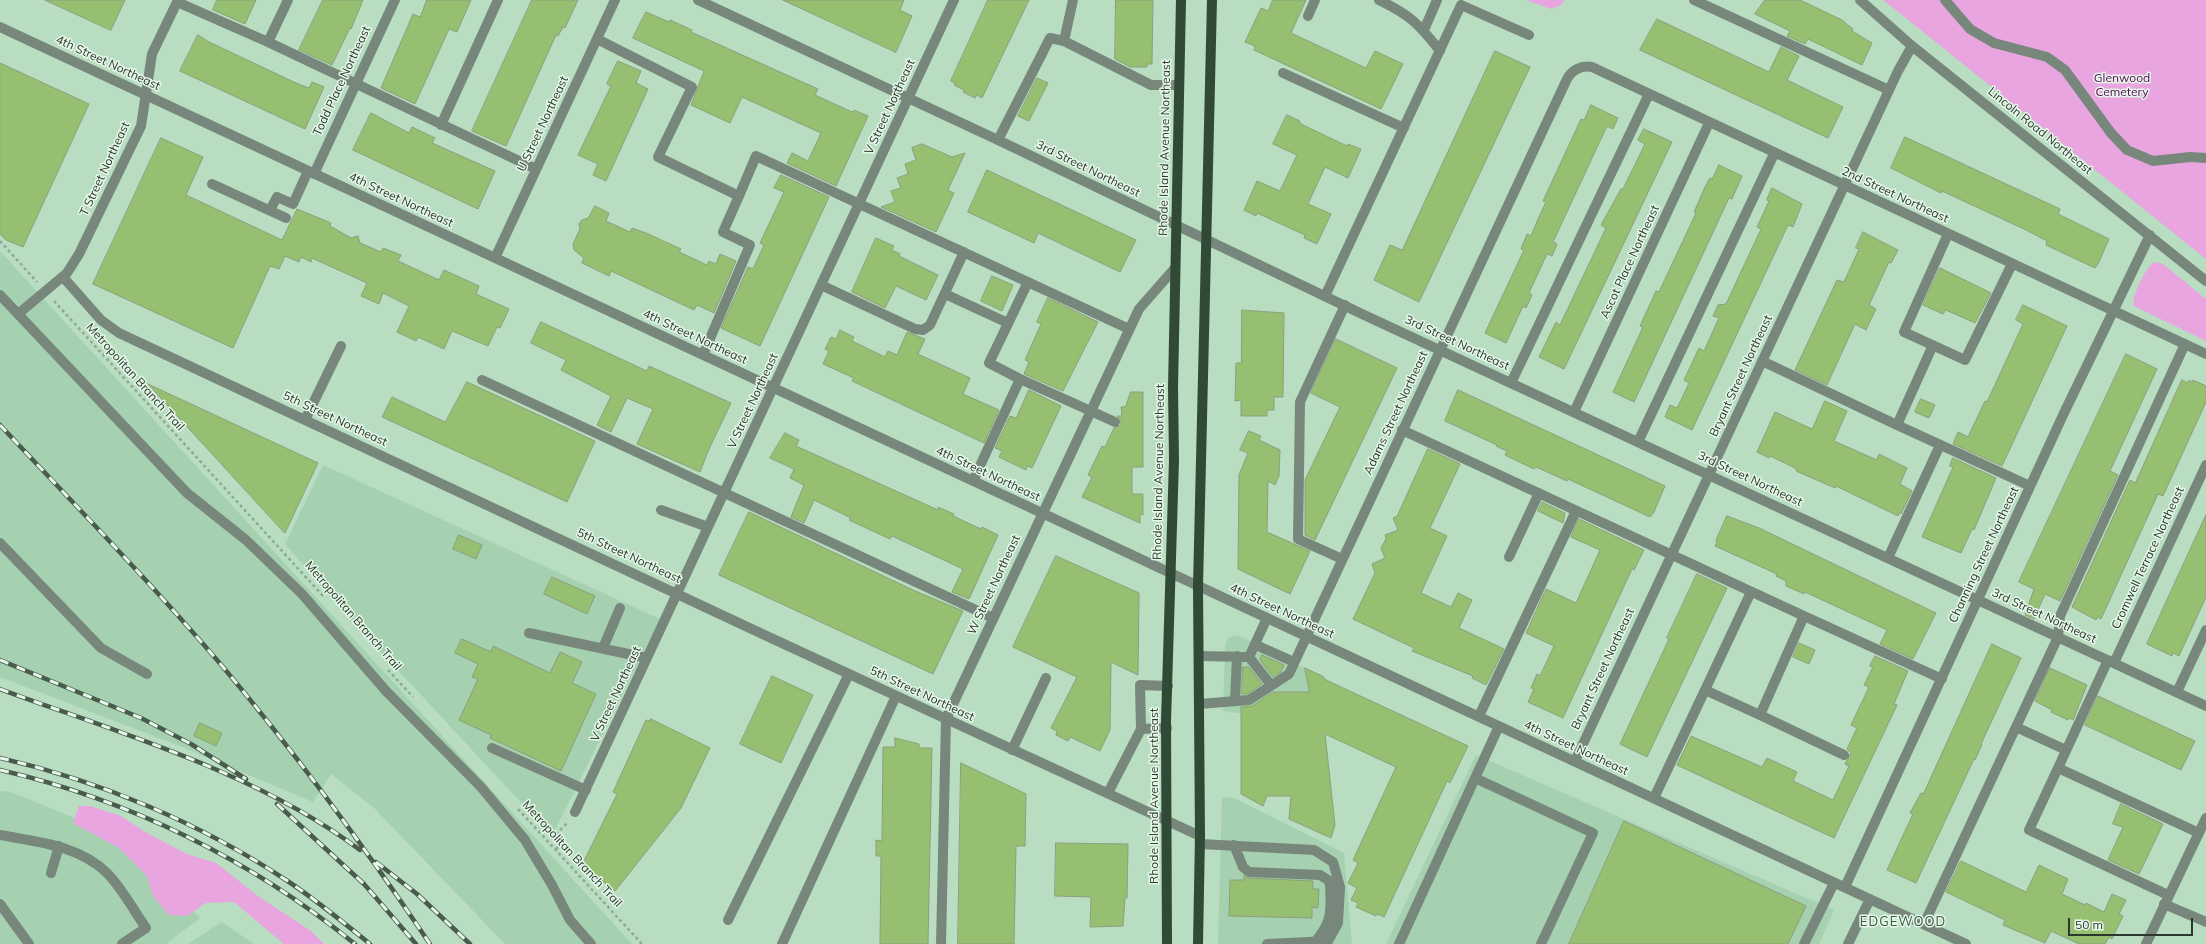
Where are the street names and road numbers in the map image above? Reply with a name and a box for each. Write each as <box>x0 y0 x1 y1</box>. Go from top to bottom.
street label: Todd Place Northeast <box>310 24 374 138</box>
street label: 4th Street Northeast <box>54 33 162 93</box>
street label: V Street Northeast <box>862 57 918 157</box>
street label: Rhode Island Avenue Northeast <box>1156 60 1174 236</box>
street label: U Street Northeast <box>515 74 571 174</box>
street label: Lincoln Road Northeast <box>1985 84 2095 178</box>
street label: T Street Northeast <box>77 120 133 218</box>
street label: 3rd Street Northeast <box>1034 138 1142 200</box>
street label: 2nd Street Northeast <box>1839 164 1951 226</box>
street label: 4th Street Northeast <box>347 170 455 230</box>
street label: Ascot Place Northeast <box>1597 203 1663 321</box>
street label: 4th Street Northeast <box>641 307 749 367</box>
street label: 3rd Street Northeast <box>1402 312 1512 374</box>
street label: Bryant Street Northeast <box>1706 313 1776 439</box>
street label: Metropolitan Branch Trail <box>83 320 187 434</box>
street label: Adams Street Northeast <box>1361 349 1431 477</box>
street label: V Street Northeast <box>725 351 781 451</box>
street label: Rhode Island Avenue Northeast <box>1150 384 1168 560</box>
street label: 5th Street Northeast <box>281 389 389 449</box>
street label: 4th Street Northeast <box>934 444 1042 504</box>
street label: 3rd Street Northeast <box>1695 448 1805 510</box>
street label: Channing Street Northeast <box>1946 485 2022 625</box>
street label: Cromwell Terrace Northeast <box>2109 485 2187 631</box>
street label: 5th Street Northeast <box>575 526 683 586</box>
street label: W Street Northeast <box>965 533 1023 637</box>
street label: Metropolitan Branch Trail <box>302 559 404 673</box>
street label: 4th Street Northeast <box>1228 581 1336 641</box>
street label: 3rd Street Northeast <box>1989 585 2099 647</box>
street label: Bryant Street Northeast <box>1568 606 1638 732</box>
street label: V Street Northeast <box>588 644 644 744</box>
street label: 5th Street Northeast <box>868 664 976 724</box>
street label: Rhode Island Avenue Northeast <box>1147 708 1161 884</box>
street label: 4th Street Northeast <box>1522 718 1630 778</box>
street label: Metropolitan Branch Trail <box>519 798 625 910</box>

